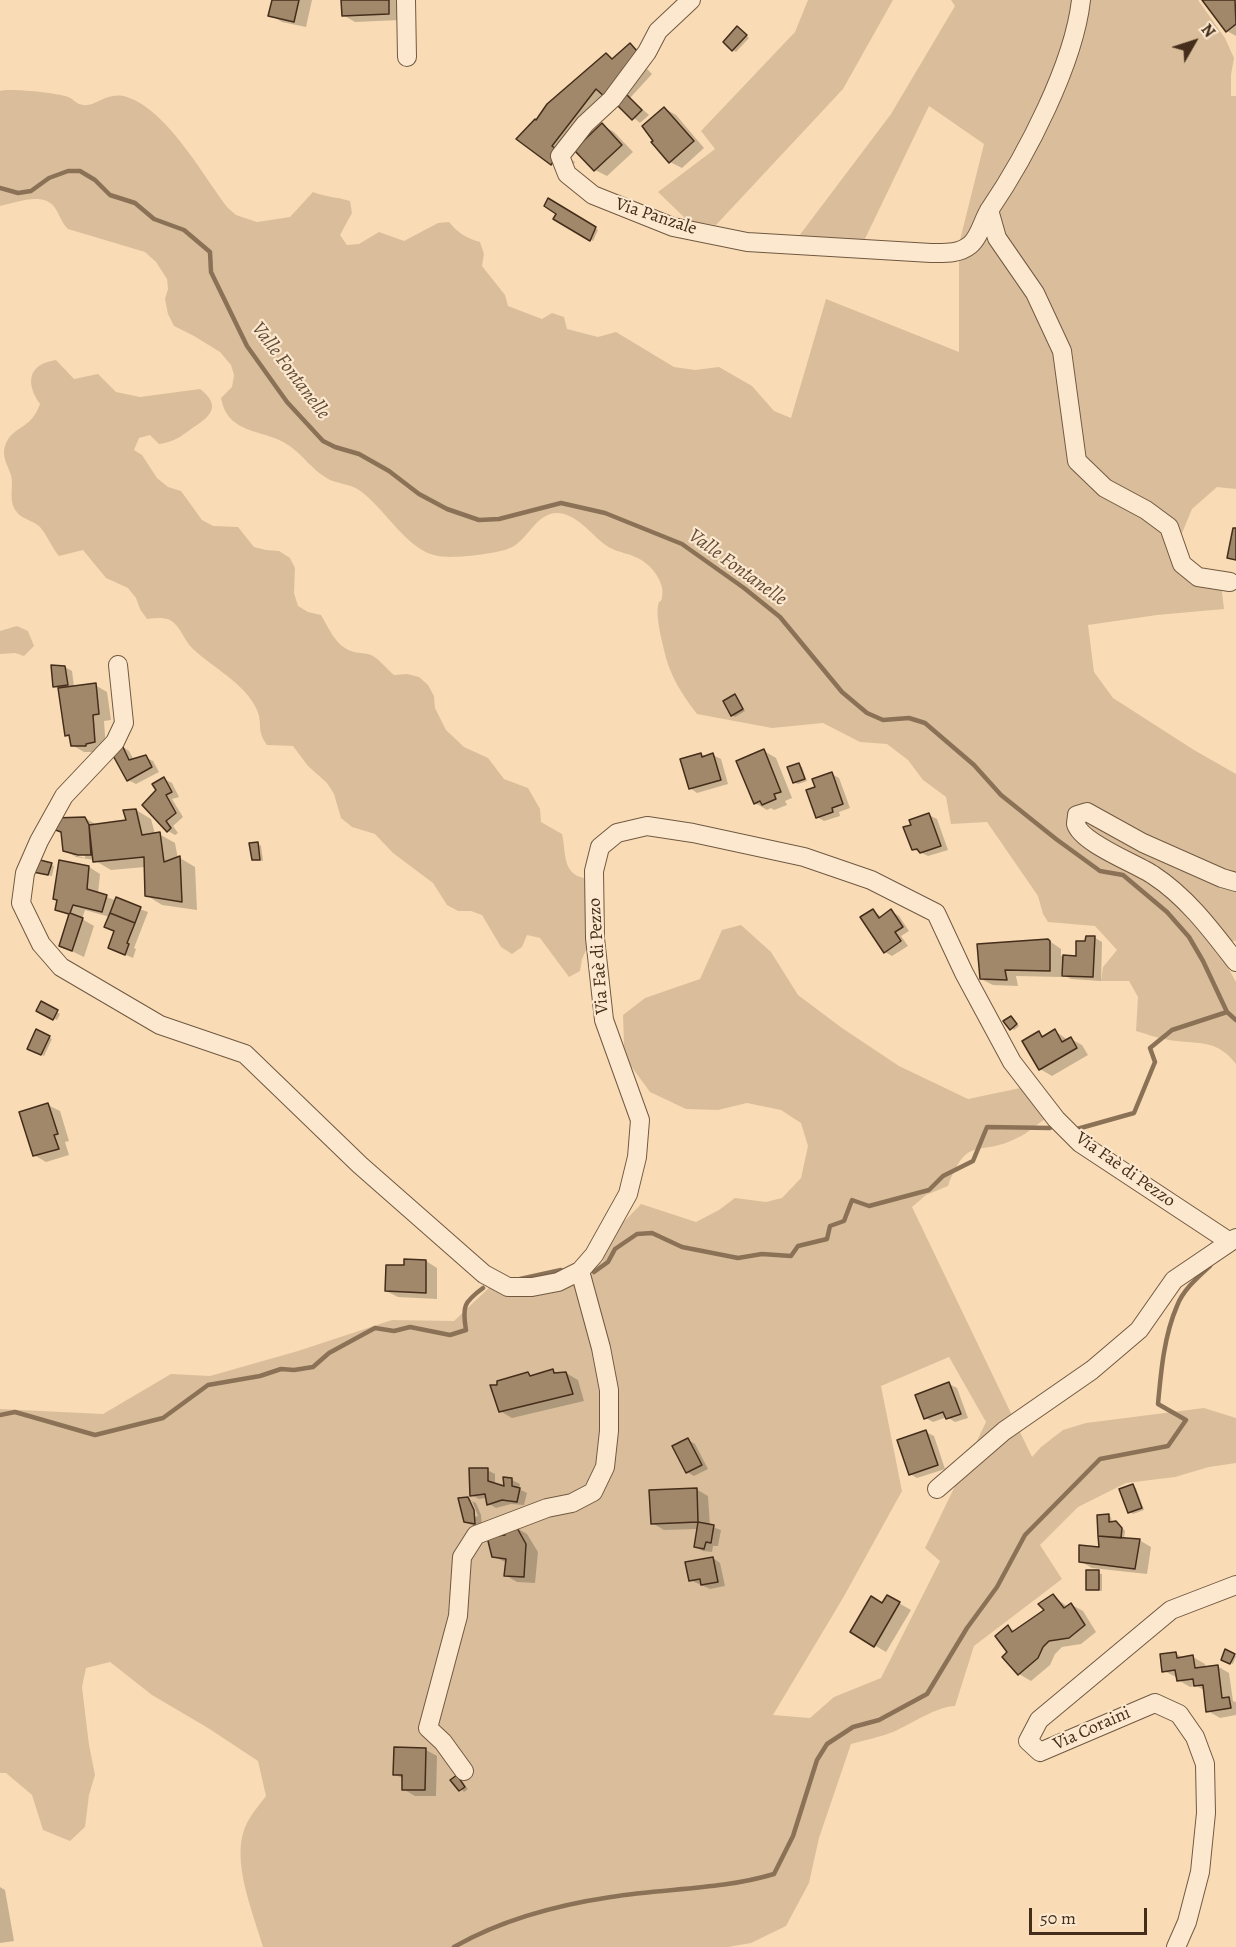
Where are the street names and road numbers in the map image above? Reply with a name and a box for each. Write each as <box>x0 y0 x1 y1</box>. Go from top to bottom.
street label: Via Panzale <box>613 194 699 240</box>
street label: Via Faè di Pezzo <box>584 897 614 1015</box>
street label: Via Faè di Pezzo <box>1071 1128 1179 1212</box>
street label: Via Coraini <box>1050 1702 1134 1756</box>

